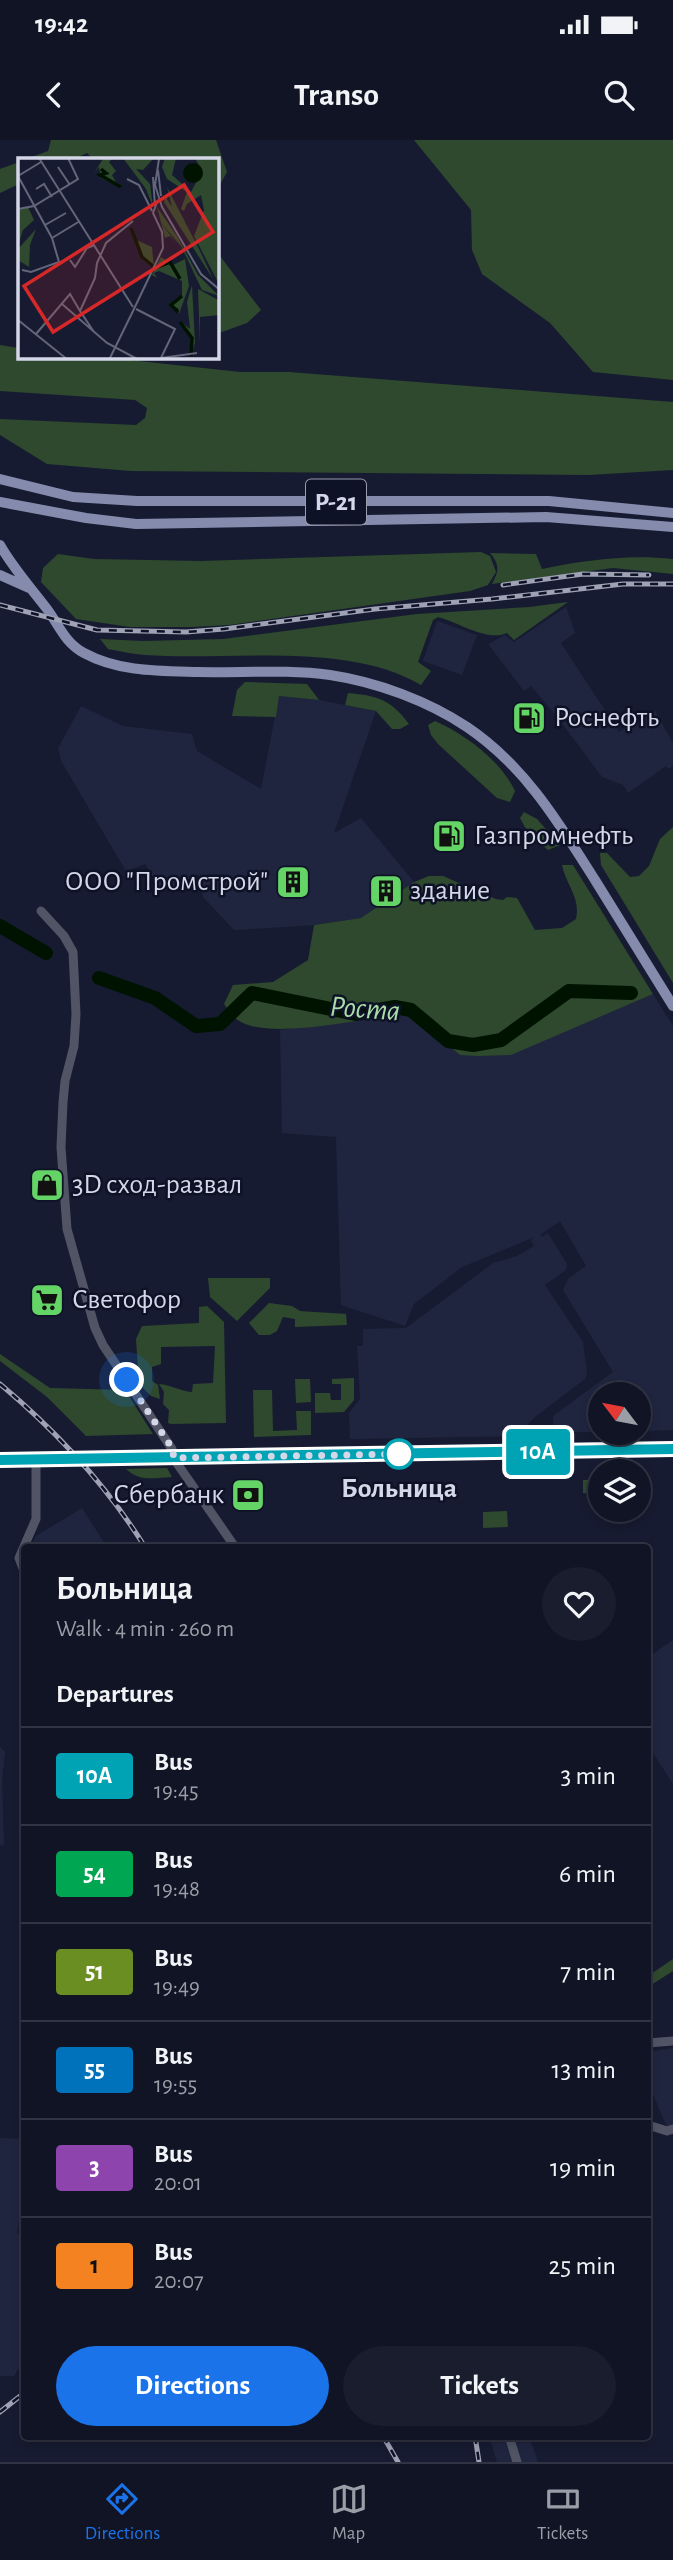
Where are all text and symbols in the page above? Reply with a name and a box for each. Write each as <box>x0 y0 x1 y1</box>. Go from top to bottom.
text: 19:42 <box>35 11 88 37</box>
icon: back <box>35 76 73 114</box>
icon: search <box>600 76 638 114</box>
text: Transo <box>294 79 379 111</box>
inset map <box>18 158 219 359</box>
road number: Р-21 <box>306 480 366 524</box>
fuel station icon: Роснефть <box>510 699 548 737</box>
place label: Роснефть <box>554 704 659 732</box>
fuel station icon: Газпромнефть <box>430 817 468 855</box>
place label: Газпромнефть <box>474 822 633 850</box>
building icon: ООО "Промстрой" <box>274 863 312 901</box>
place label: ООО "Промстрой" <box>65 868 268 896</box>
building icon: здание <box>367 872 405 910</box>
place label: здание <box>410 877 490 905</box>
water label: Роста <box>329 992 401 1026</box>
shop icon: 3D сход-развал <box>28 1166 66 1204</box>
place label: 3D сход-развал <box>72 1171 242 1199</box>
supermarket icon: Светофор <box>28 1281 66 1319</box>
place label: Светофор <box>72 1286 181 1314</box>
your location <box>109 1362 144 1397</box>
north arrow <box>588 1382 651 1446</box>
map controls <box>588 1382 651 1522</box>
line badge: 10А <box>498 1429 578 1475</box>
marker: Больница <box>384 1439 414 1469</box>
text: 10А <box>520 1440 556 1464</box>
button: layers <box>588 1459 651 1522</box>
place label: Больница <box>341 1475 457 1503</box>
bank icon: Сбербанк <box>229 1476 267 1514</box>
place label: Сбербанк <box>113 1481 224 1509</box>
button: heart <box>542 1567 616 1641</box>
text: Больница <box>56 1573 193 1606</box>
text: Walk · 4 min · 260 m <box>56 1618 234 1641</box>
text: Departures <box>56 1681 174 1707</box>
text: Bus <box>154 1749 193 1775</box>
text: 3 min <box>560 1763 616 1789</box>
text: 10А <box>77 1764 112 1788</box>
text: 19:45 <box>154 1780 199 1803</box>
text: Bus <box>154 1847 193 1873</box>
text: 6 min <box>559 1861 616 1887</box>
text: 54 <box>83 1862 106 1886</box>
text: 19:48 <box>154 1878 200 1901</box>
text: Bus <box>154 1945 193 1971</box>
text: 7 min <box>560 1959 616 1985</box>
text: 51 <box>85 1960 104 1984</box>
text: 19:49 <box>154 1976 200 1999</box>
text: Bus <box>154 2043 193 2069</box>
text: 13 min <box>552 2057 616 2083</box>
text: 55 <box>84 2058 105 2082</box>
text: 19:55 <box>154 2074 197 2097</box>
text: Bus <box>154 2141 193 2167</box>
text: 19 min <box>550 2155 616 2181</box>
text: 3 <box>89 2156 100 2180</box>
text: 20:01 <box>154 2172 202 2195</box>
text: Bus <box>154 2239 193 2265</box>
text: 25 min <box>549 2253 616 2279</box>
text: 1 <box>90 2254 99 2278</box>
text: 20:07 <box>154 2270 204 2293</box>
button: Directions <box>56 2346 329 2426</box>
button: Tickets <box>343 2346 616 2426</box>
tab: Directions <box>85 2480 160 2545</box>
tab: Map <box>330 2480 368 2545</box>
tab: Tickets <box>537 2480 588 2545</box>

